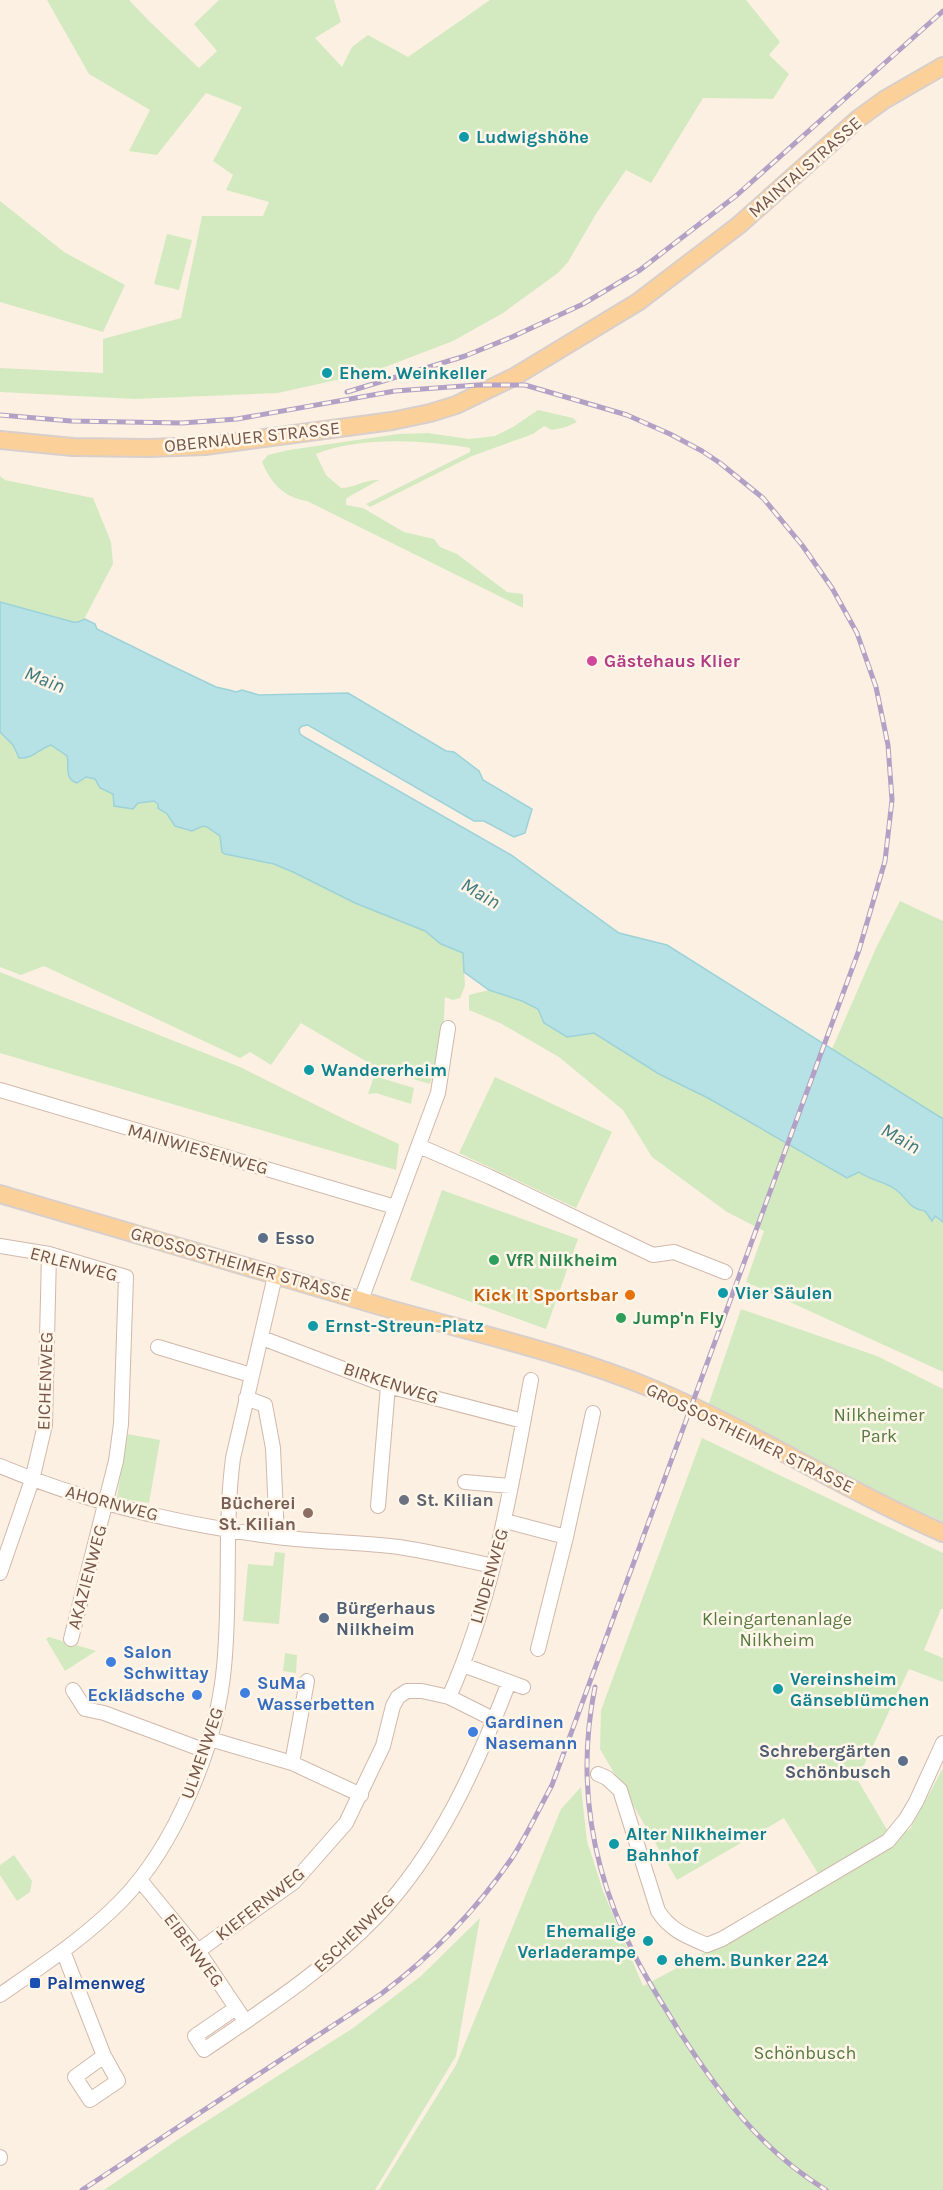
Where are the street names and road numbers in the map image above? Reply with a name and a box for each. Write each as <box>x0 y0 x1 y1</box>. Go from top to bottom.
street label: MAINTALSTRASSE <box>744 112 866 222</box>
street label: OBERNAUER STRASSE <box>163 417 341 457</box>
street label: MAINWIESENWEG <box>125 1118 271 1180</box>
street label: GROSSOSTHEIMER STRASSE <box>128 1222 354 1306</box>
street label: ERLENWEG <box>28 1242 120 1286</box>
street label: EICHENWEG <box>32 1331 58 1431</box>
street label: BIRKENWEG <box>341 1357 441 1409</box>
street label: GROSSOSTHEIMER STRASSE <box>642 1378 858 1498</box>
street label: AHORNWEG <box>63 1480 161 1526</box>
street label: AKAZIENWEG <box>62 1522 112 1632</box>
street label: LINDENWEG <box>465 1526 513 1626</box>
street label: ULMENWEG <box>176 1704 228 1802</box>
street label: KIEFERNWEG <box>211 1862 309 1946</box>
street label: ESCHENWEG <box>309 1889 399 1977</box>
street label: EIBENWEG <box>159 1909 229 1991</box>

